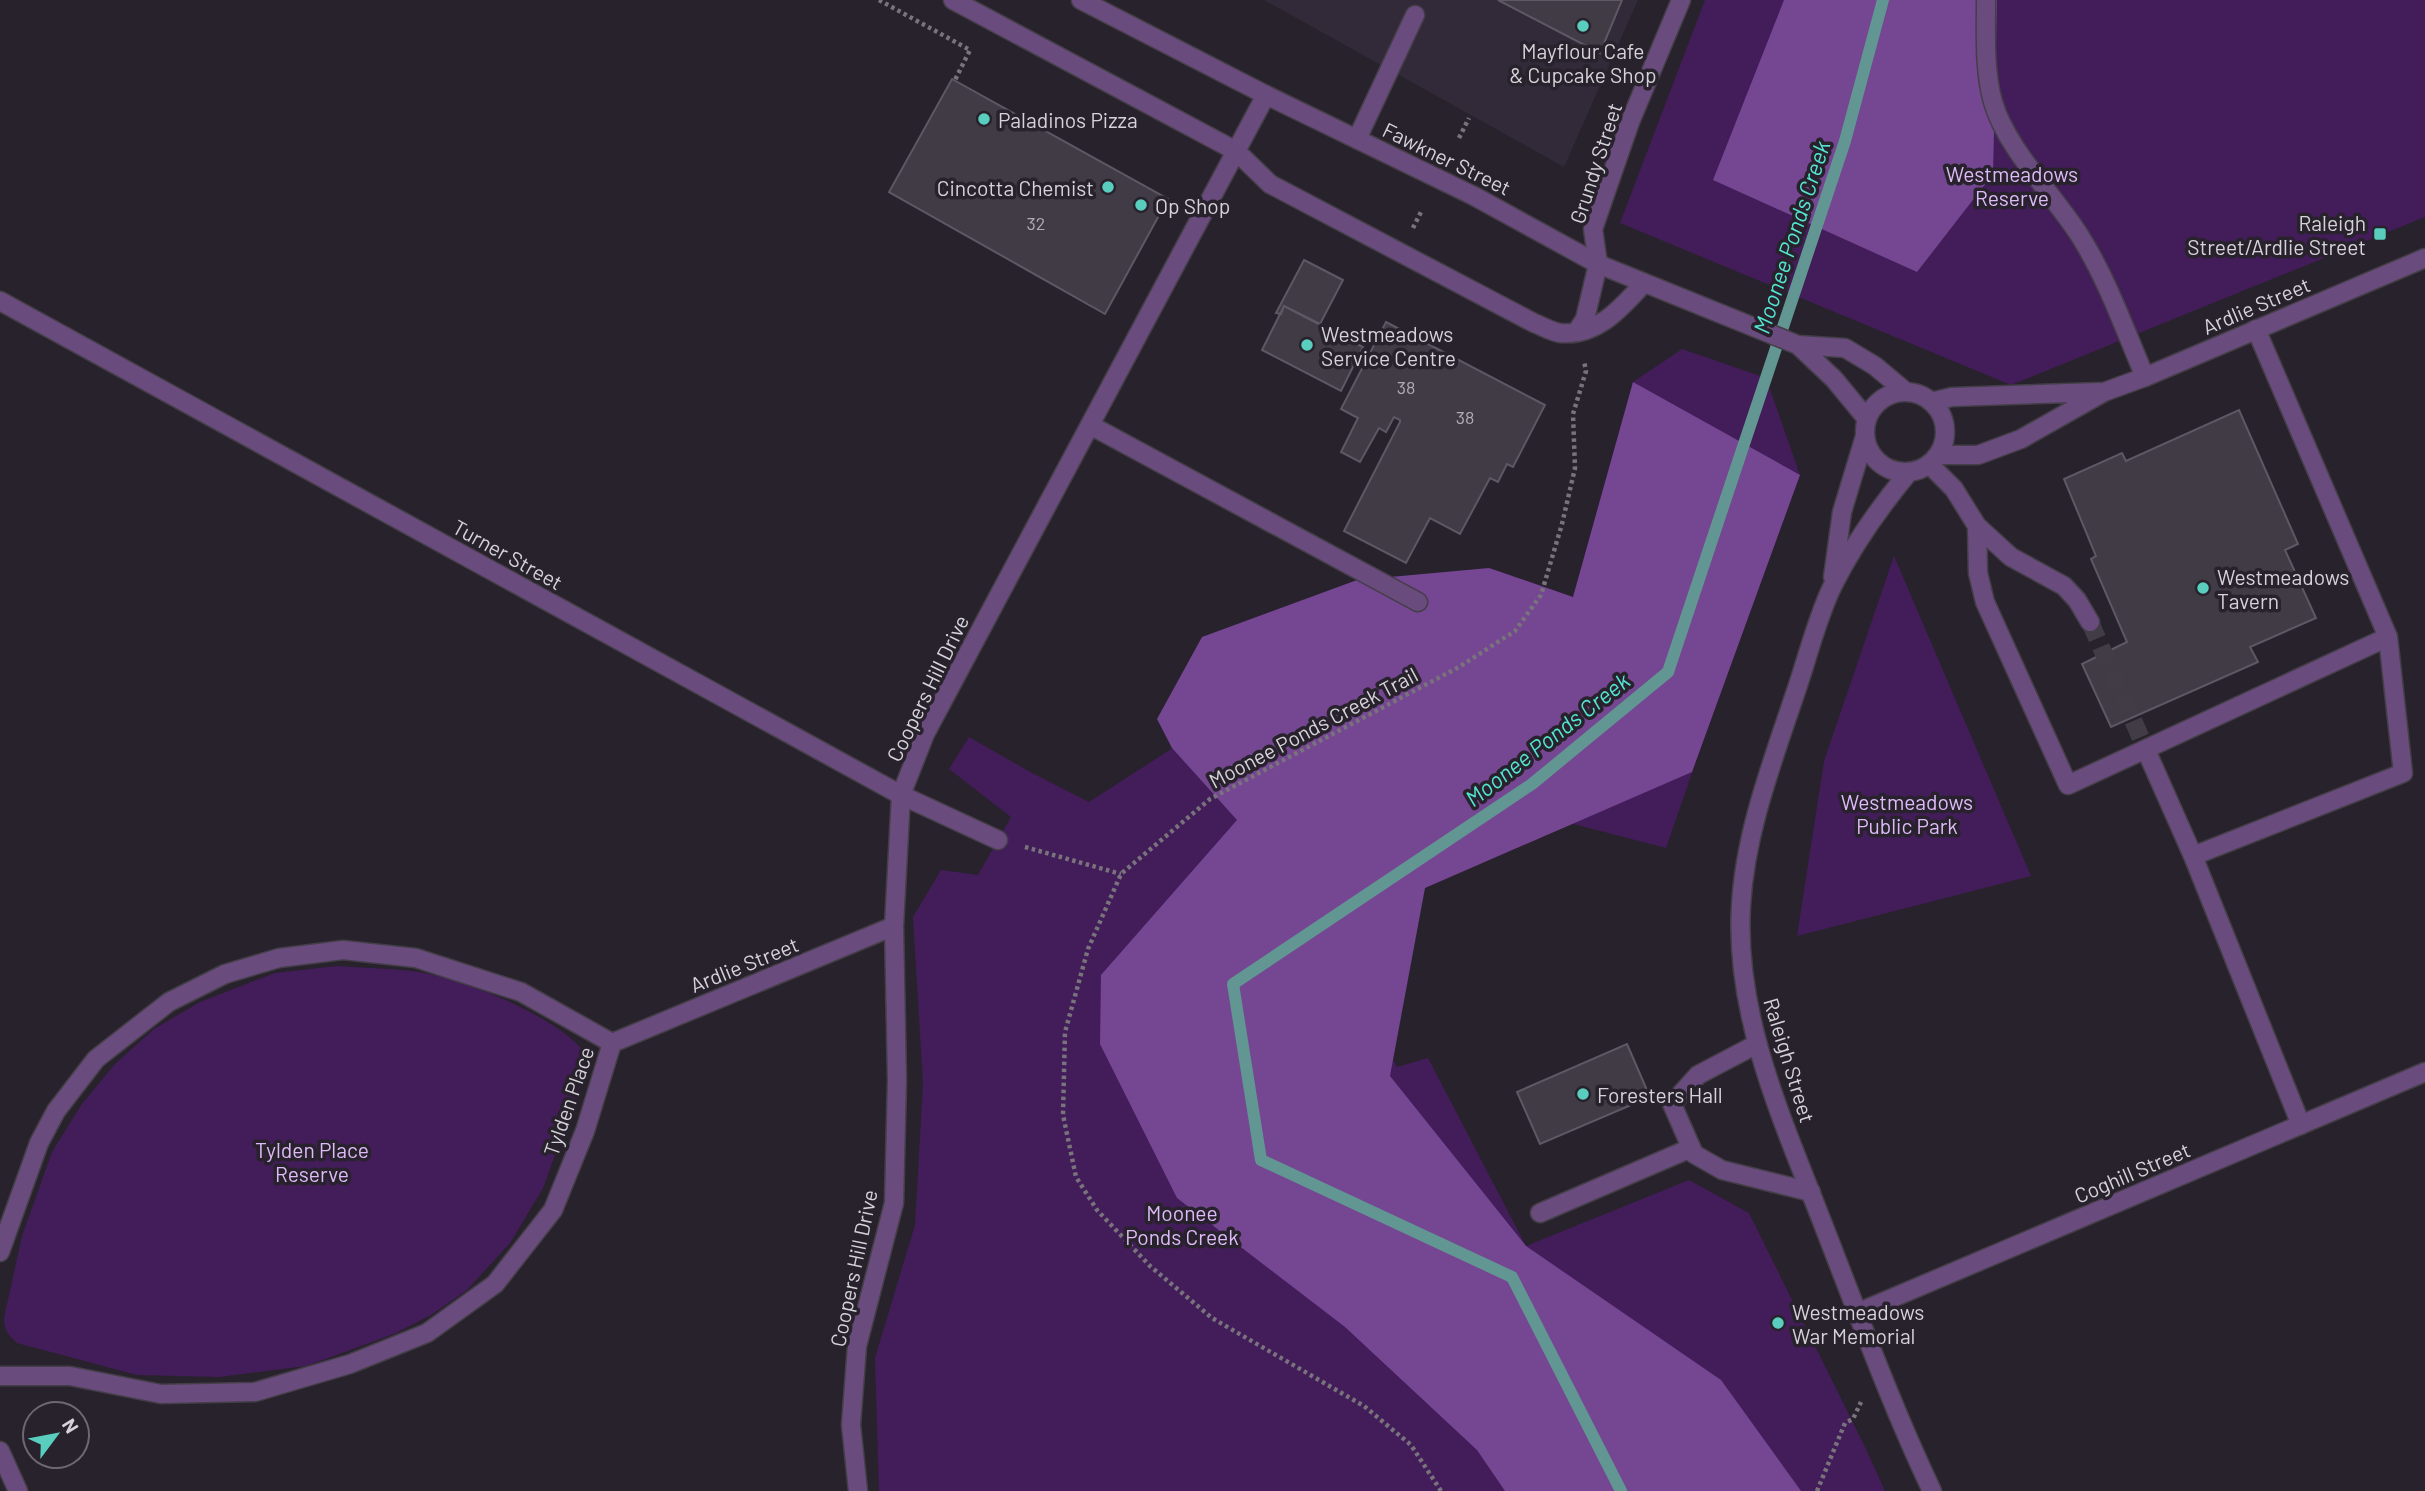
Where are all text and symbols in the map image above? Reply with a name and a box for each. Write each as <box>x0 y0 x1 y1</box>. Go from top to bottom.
marker: Mayflour Cafe & Cupcake Shop <box>1575 18 1591 34</box>
place label: Mayflour Cafe & Cupcake Shop <box>1509 38 1657 87</box>
street label: Grundy Street <box>1564 99 1626 227</box>
place label: Paladinos Pizza <box>998 107 1138 132</box>
marker: Paladinos Pizza <box>976 111 992 127</box>
street label: Fawkner Street <box>1379 116 1515 200</box>
water label: Moonee Ponds Creek <box>1747 137 1835 337</box>
park label: Westmeadows Reserve <box>1946 161 2078 210</box>
place label: Cincotta Chemist <box>937 175 1094 200</box>
marker: Cincotta Chemist <box>1100 179 1116 195</box>
place label: Op Shop <box>1155 193 1230 218</box>
marker: Op Shop <box>1133 197 1149 213</box>
place label: Raleigh Street/Ardlie Street <box>2187 210 2366 259</box>
house number: 32 <box>1027 212 1045 234</box>
marker: Raleigh Street/Ardlie Street <box>2372 226 2388 242</box>
street label: Ardlie Street <box>2198 271 2314 339</box>
place label: Westmeadows Service Centre <box>1321 321 1456 370</box>
marker: Westmeadows Service Centre <box>1299 337 1315 353</box>
house number: 38 <box>1397 376 1415 398</box>
house number: 38 <box>1456 406 1474 428</box>
street label: Turner Street <box>449 514 567 594</box>
place label: Westmeadows Tavern <box>2217 564 2349 613</box>
marker: Westmeadows Tavern <box>2195 580 2211 596</box>
street label: Coopers Hill Drive <box>881 611 973 765</box>
street label: Moonee Ponds Creek Trail <box>1204 661 1422 793</box>
water label: Moonee Ponds Creek <box>1459 666 1635 812</box>
park label: Westmeadows Public Park <box>1841 789 1973 838</box>
street label: Ardlie Street <box>686 931 802 997</box>
street label: Raleigh Street <box>1759 995 1821 1125</box>
street label: Tylden Place <box>538 1043 598 1159</box>
place label: Foresters Hall <box>1597 1082 1723 1107</box>
marker: Foresters Hall <box>1575 1086 1591 1102</box>
street label: Coghill Street <box>2070 1136 2194 1208</box>
park label: Tylden Place Reserve <box>255 1137 369 1186</box>
street label: Coopers Hill Drive <box>824 1187 882 1349</box>
park label: Moonee Ponds Creek <box>1125 1200 1239 1249</box>
place label: Westmeadows War Memorial <box>1792 1299 1924 1348</box>
marker: Westmeadows War Memorial <box>1770 1315 1786 1331</box>
north arrow <box>21 1400 91 1470</box>
text: N <box>58 1414 84 1437</box>

